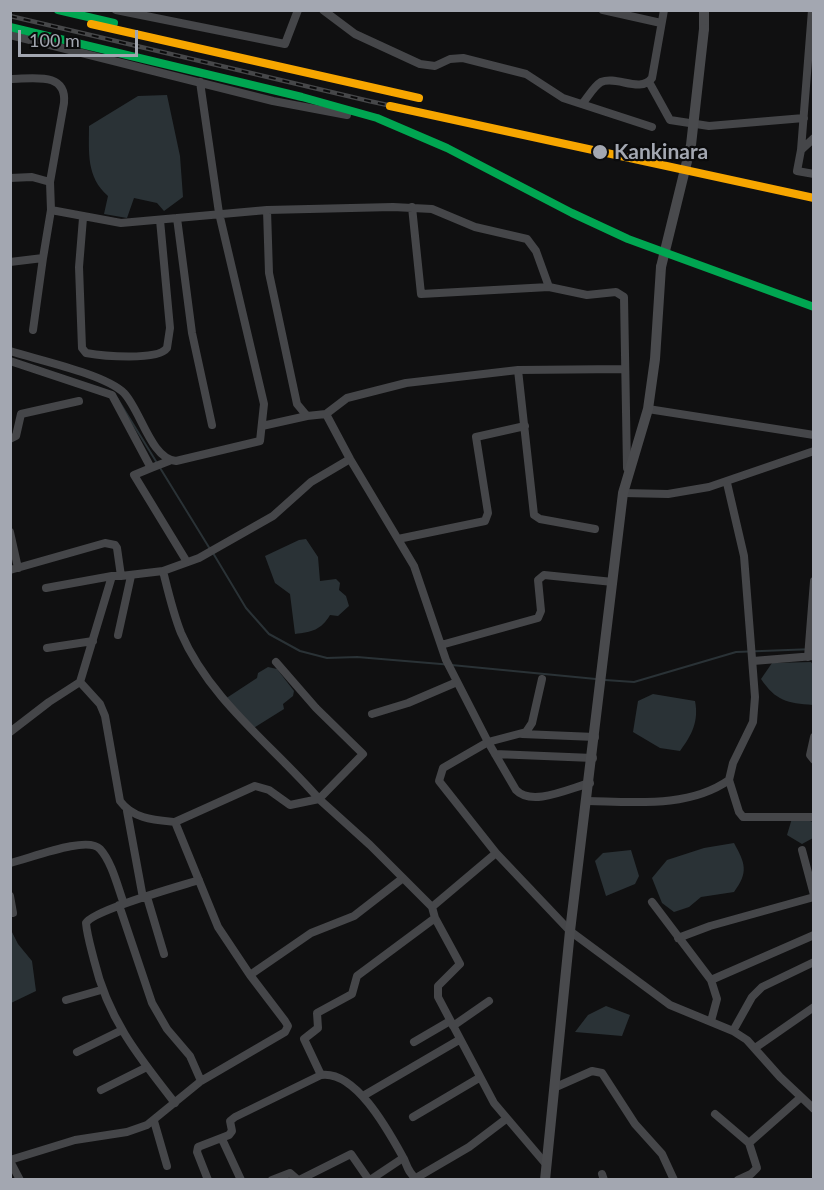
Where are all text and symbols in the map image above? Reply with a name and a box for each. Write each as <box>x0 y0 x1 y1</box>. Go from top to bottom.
scale bar <box>21 18 141 56</box>
text: 100 m <box>29 29 80 51</box>
place label: Kankinara <box>614 139 708 165</box>
marker: Kankinara <box>591 143 609 161</box>

